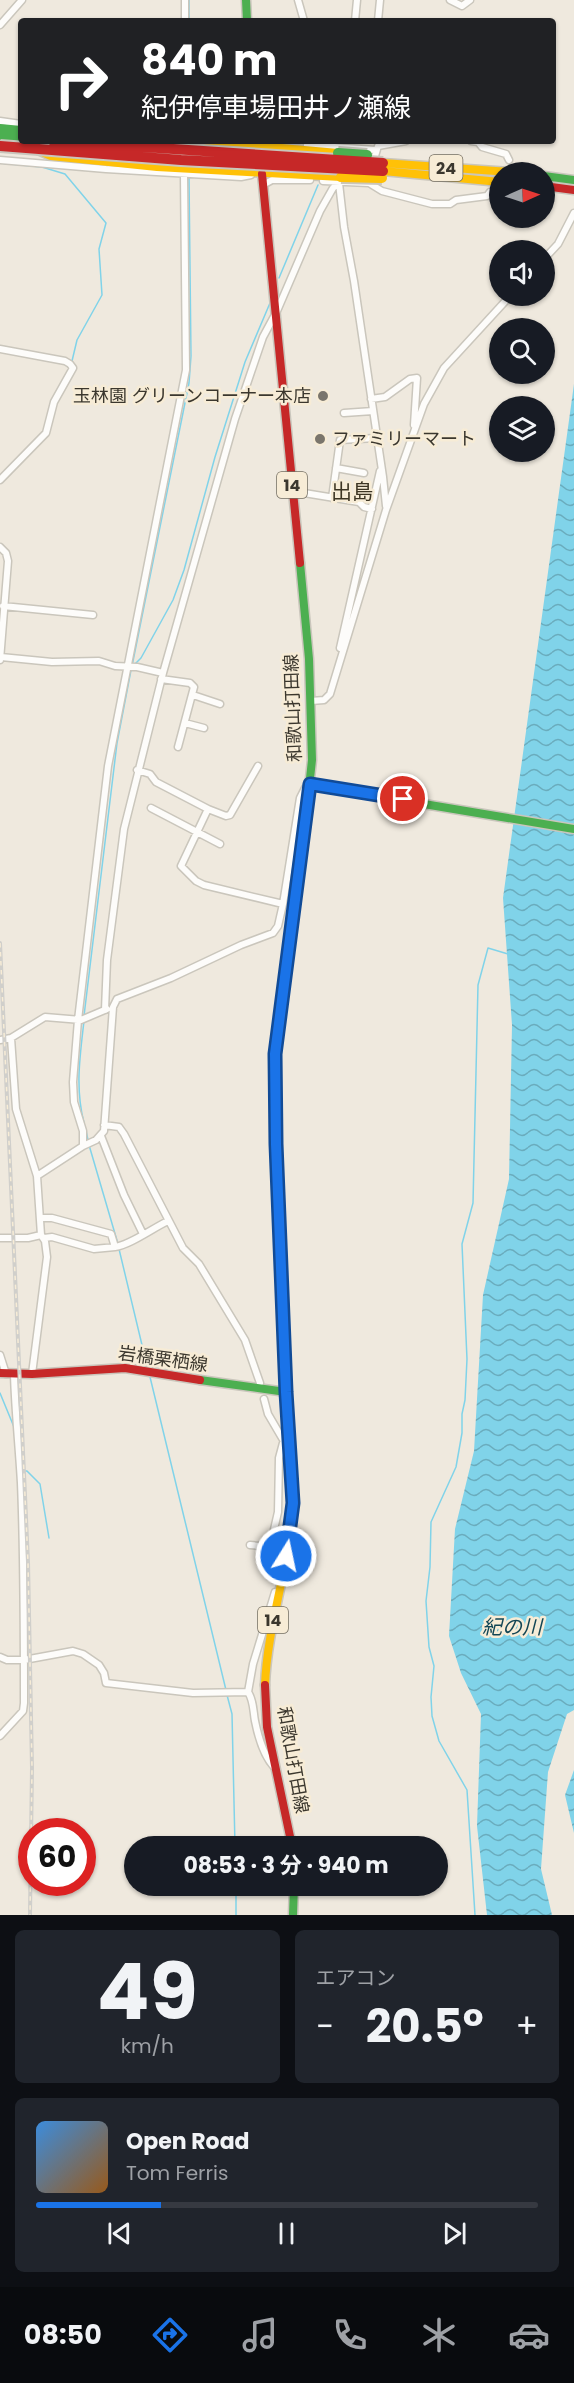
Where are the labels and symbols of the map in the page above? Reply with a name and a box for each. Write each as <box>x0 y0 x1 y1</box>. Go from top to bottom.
road number: 24 <box>430 155 462 181</box>
north arrow <box>489 162 555 228</box>
place label: 玉林園 グリーンコーナー本店 <box>73 383 311 408</box>
marker: 玉林園 グリーンコーナー本店 <box>316 389 330 403</box>
place label: ファミリーマート <box>332 426 476 451</box>
marker: ファミリーマート <box>313 432 327 446</box>
road number: 14 <box>277 472 307 498</box>
district label: 出島 <box>331 477 373 506</box>
street label: 和歌山打田線 <box>278 654 307 762</box>
pin <box>377 773 428 824</box>
street label: 岩橋栗栖線 <box>117 1340 209 1377</box>
position arrow <box>254 1524 318 1588</box>
road number: 14 <box>258 1607 288 1633</box>
water label: 紀の川 <box>482 1613 544 1641</box>
street label: 和歌山打田線 <box>272 1705 315 1815</box>
speed limit sign: 60 <box>18 1818 96 1896</box>

